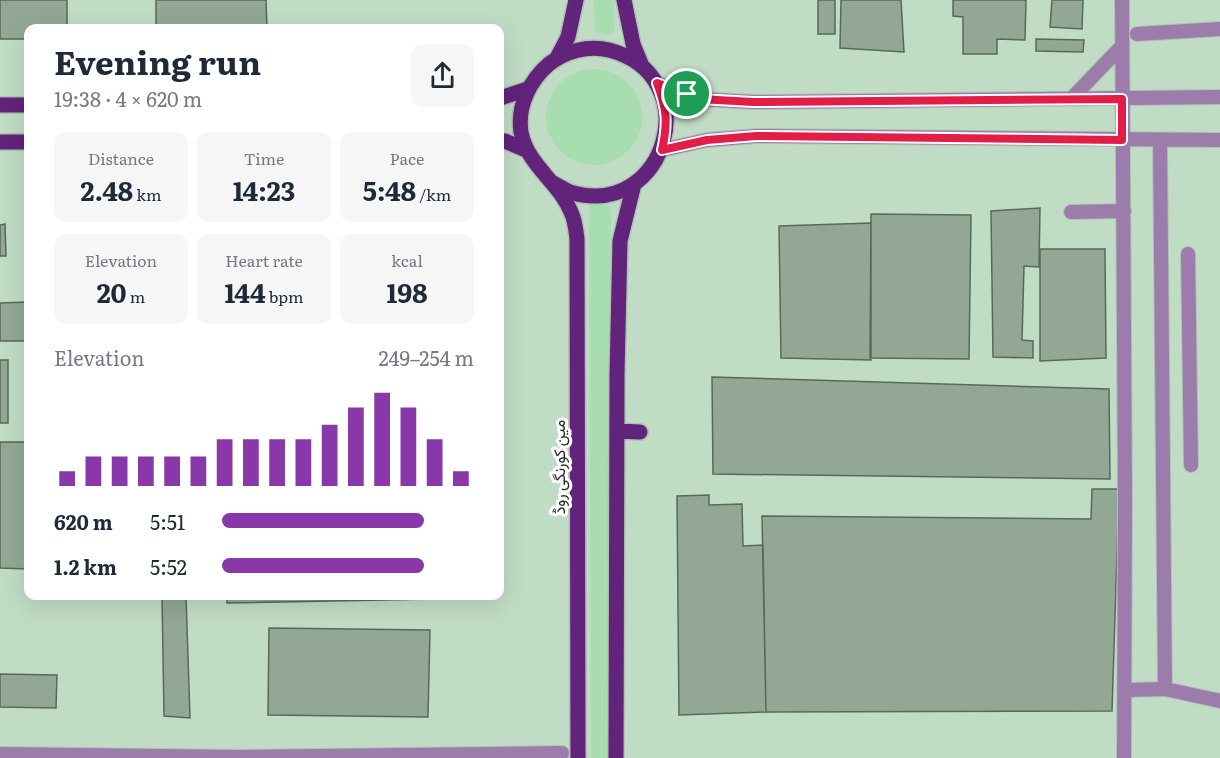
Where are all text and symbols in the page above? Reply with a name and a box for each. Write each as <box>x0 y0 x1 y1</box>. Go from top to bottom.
text: Evening run <box>54 36 261 85</box>
button: share <box>411 44 474 107</box>
pin <box>661 68 712 119</box>
icon: arrive <box>670 77 703 110</box>
text: 19:38 · 4 × 620 m <box>54 83 202 113</box>
text: Distance <box>88 146 154 170</box>
text: Time <box>244 146 284 170</box>
text: Pace <box>390 146 424 170</box>
text: 2.48 <box>80 170 133 209</box>
text: 14:23 <box>233 170 295 209</box>
text: 5:48 <box>363 170 416 209</box>
text: km <box>133 182 162 206</box>
text: /km <box>416 182 451 206</box>
text: Elevation <box>85 248 157 272</box>
text: Heart rate <box>225 248 303 272</box>
text: kcal <box>391 248 423 272</box>
text: 20 <box>97 272 127 311</box>
text: 144 <box>224 272 266 311</box>
text: 198 <box>386 272 428 311</box>
text: m <box>127 284 145 308</box>
text: bpm <box>266 284 304 308</box>
text: Elevation <box>54 342 144 372</box>
text: 249–254 m <box>378 342 474 372</box>
street label: مین کورنگی روڈ <box>546 420 570 514</box>
text: 620 m <box>54 506 113 536</box>
text: 5:51 <box>150 506 185 536</box>
text: 1.2 km <box>54 551 117 581</box>
text: 5:52 <box>150 551 187 581</box>

